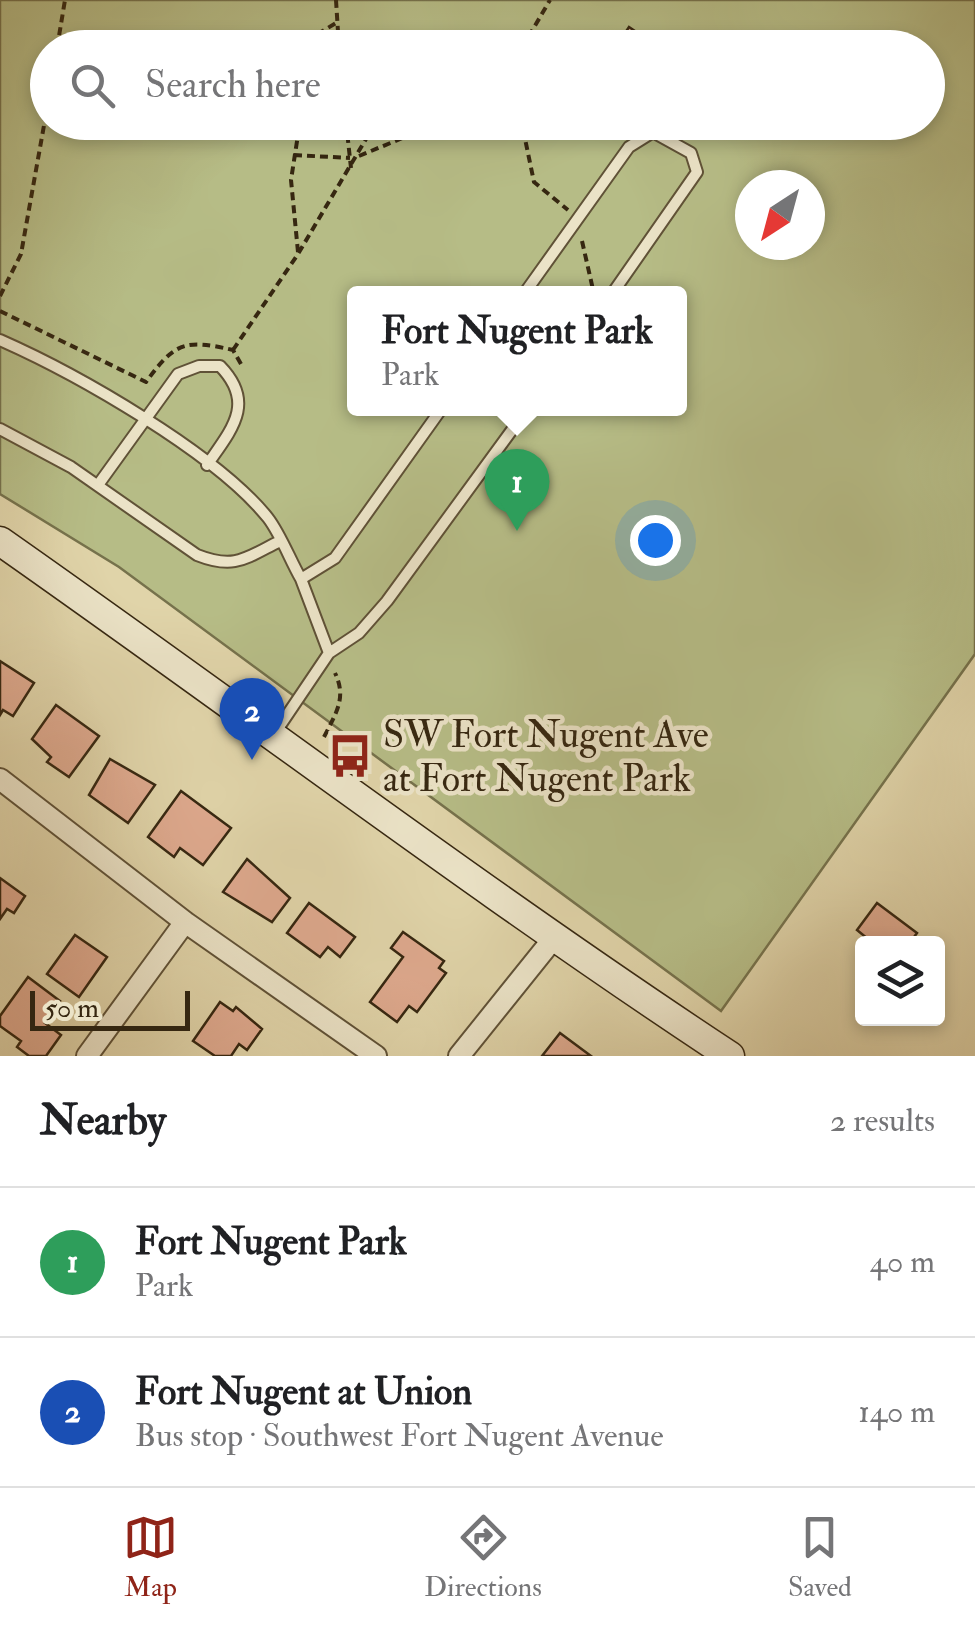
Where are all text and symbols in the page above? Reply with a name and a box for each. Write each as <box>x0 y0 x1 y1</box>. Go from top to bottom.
search box <box>30 30 945 140</box>
icon: search <box>65 58 120 113</box>
text: Search here <box>145 61 321 109</box>
north arrow <box>735 170 825 260</box>
popup <box>347 286 687 416</box>
text: Fort Nugent Park <box>381 307 653 355</box>
text: Park <box>381 355 439 395</box>
pin: 1 <box>484 448 550 531</box>
your location <box>630 515 681 566</box>
pin: 2 <box>220 678 284 760</box>
place label: SW Fort Nugent Ave at Fort Nugent Park <box>383 711 709 803</box>
bus stop icon: SW Fort Nugent Ave at Fort Nugent Park <box>326 732 374 780</box>
map controls <box>855 936 945 1026</box>
button: layers <box>855 936 945 1026</box>
scale bar <box>30 986 190 1030</box>
text: 50 m <box>45 991 99 1026</box>
text: Nearby <box>40 1095 166 1147</box>
text: 2 results <box>830 1101 935 1141</box>
text: Fort Nugent Park <box>135 1218 407 1266</box>
text: 1 <box>67 1242 78 1282</box>
text: 40 m <box>870 1242 935 1282</box>
text: Park <box>135 1266 193 1306</box>
text: Fort Nugent at Union <box>135 1368 472 1416</box>
text: 2 <box>64 1392 81 1432</box>
text: 140 m <box>858 1392 935 1432</box>
text: Bus stop · Southwest Fort Nugent Avenue <box>135 1416 664 1456</box>
tab: Map <box>123 1510 178 1605</box>
tab: Directions <box>424 1510 542 1605</box>
tab: Saved <box>788 1510 852 1605</box>

